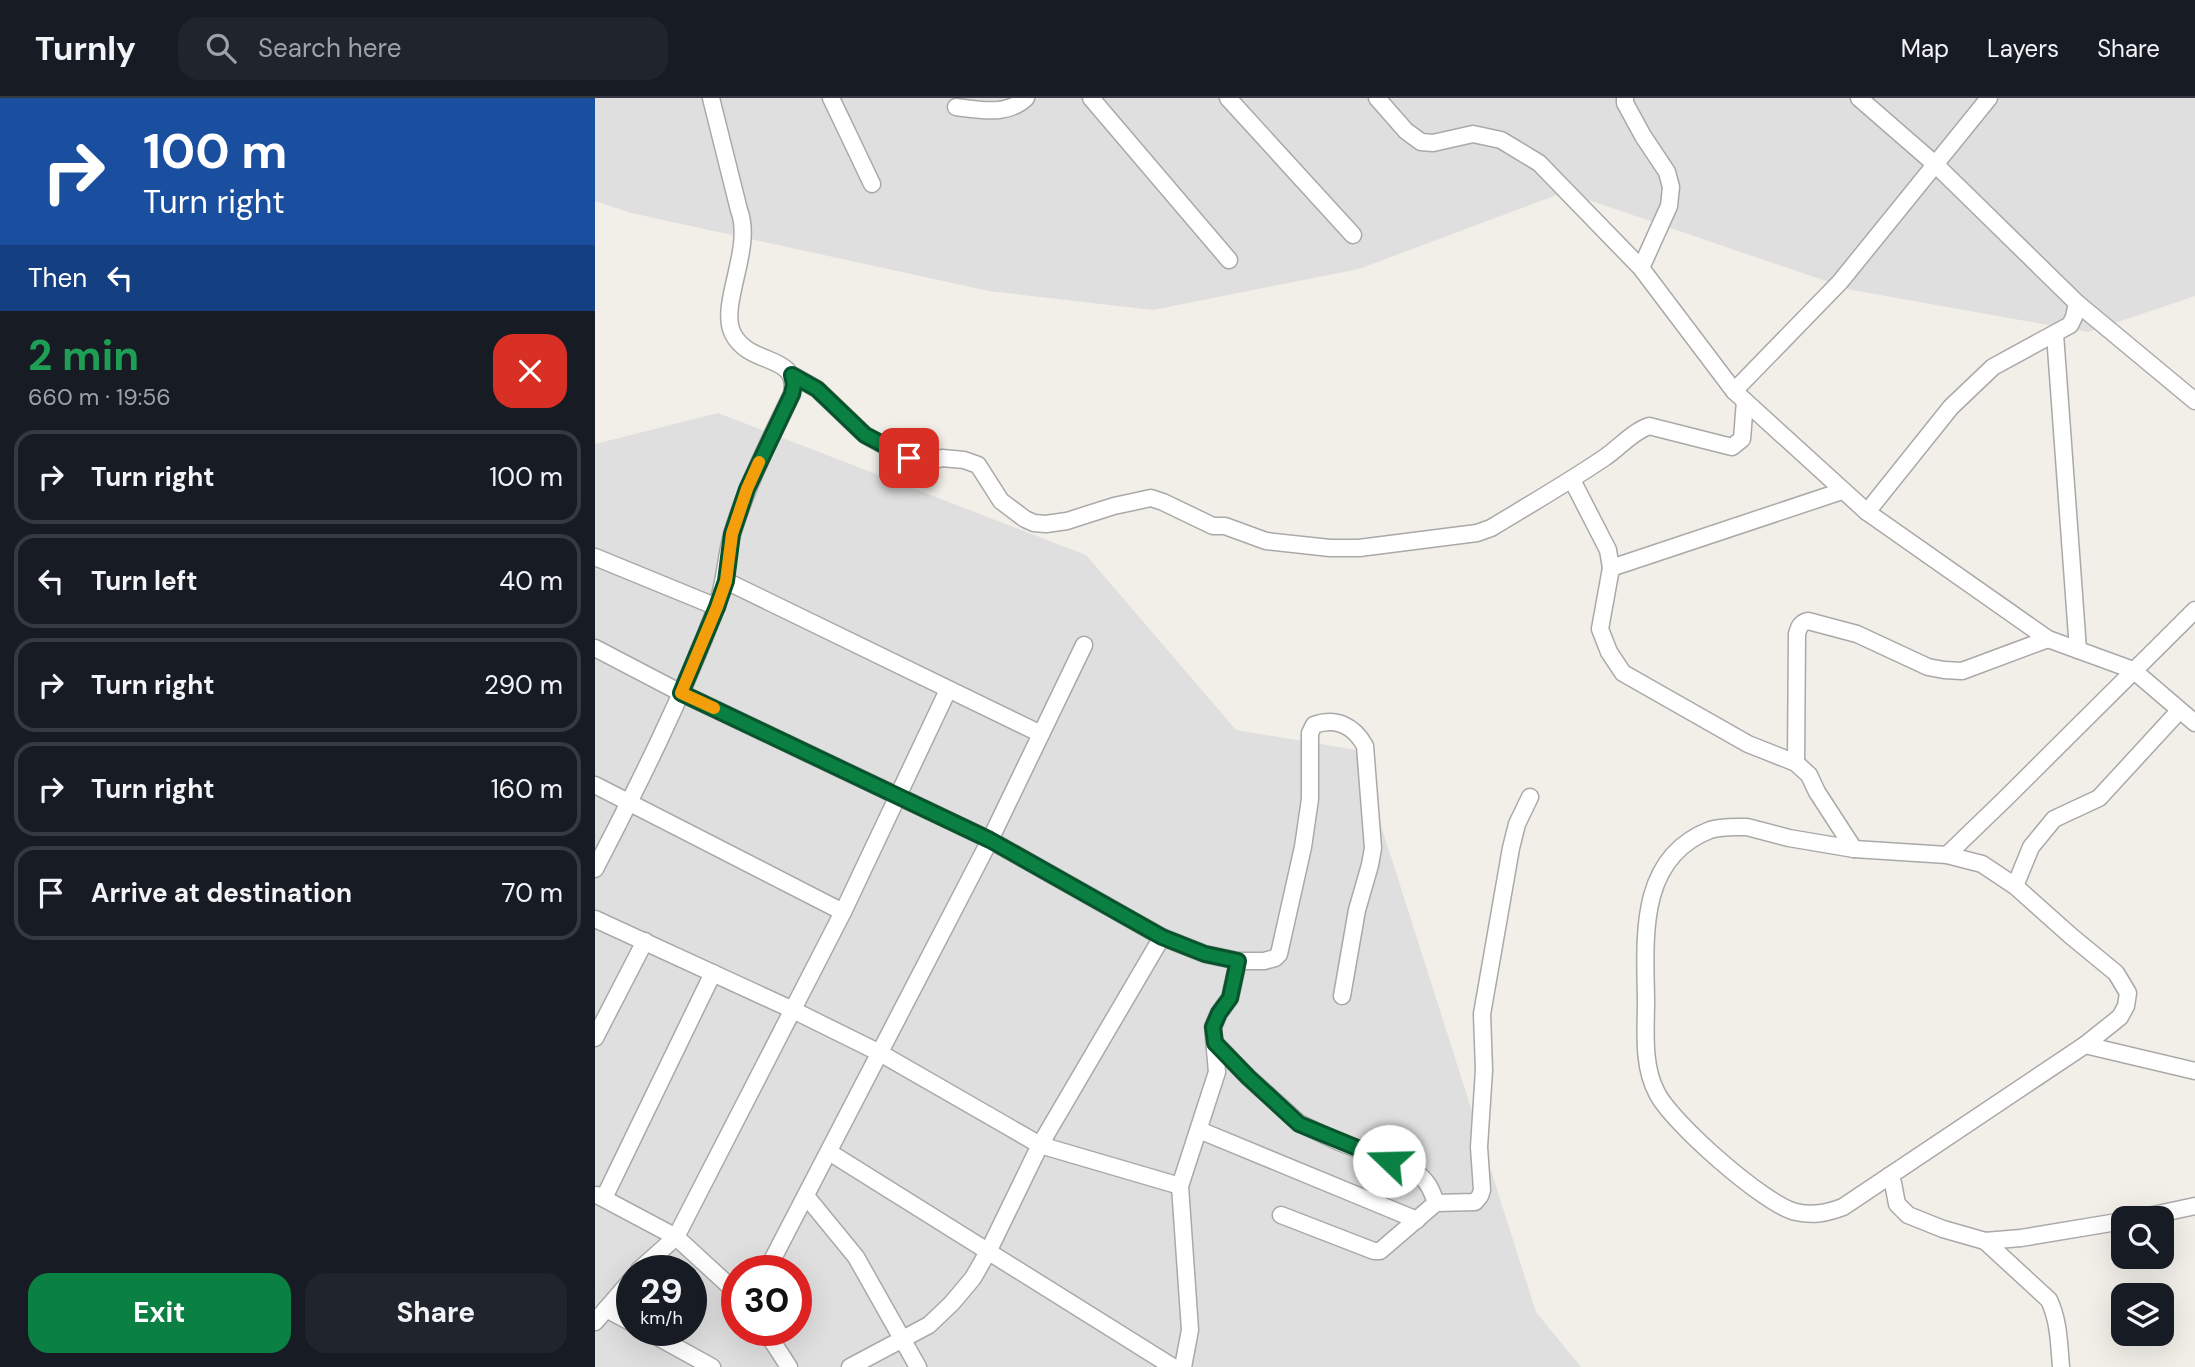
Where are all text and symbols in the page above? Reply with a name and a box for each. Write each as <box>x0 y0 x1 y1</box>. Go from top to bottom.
search box <box>178 17 668 80</box>
text: Turnly <box>35 27 136 70</box>
icon: search <box>202 29 240 67</box>
text: Search here <box>258 31 401 65</box>
text: Map <box>1901 33 1949 64</box>
text: Layers <box>1987 33 2059 64</box>
text: Share <box>2097 33 2160 64</box>
text: 100 m <box>143 119 287 183</box>
icon: right <box>28 126 119 217</box>
text: Turn right <box>143 181 285 223</box>
icon: left <box>101 259 139 297</box>
text: Then <box>28 261 87 295</box>
text: 2 min <box>28 328 139 383</box>
button: close <box>493 334 567 408</box>
text: 660 m · 19:56 <box>28 382 171 412</box>
pin <box>879 428 939 488</box>
icon: arrive <box>890 439 928 477</box>
icon: right <box>32 458 70 496</box>
text: Turn right <box>91 460 215 494</box>
text: 100 m <box>489 460 563 494</box>
icon: left <box>32 562 70 600</box>
text: Turn left <box>91 564 198 598</box>
text: 40 m <box>499 564 563 598</box>
icon: right <box>32 666 70 704</box>
text: Turn right <box>91 668 215 702</box>
text: 290 m <box>484 668 563 702</box>
icon: right <box>32 770 70 808</box>
text: Turn right <box>91 772 215 806</box>
text: 160 m <box>491 772 563 806</box>
icon: arrive <box>32 874 70 912</box>
text: Arrive at destination <box>91 876 352 910</box>
text: 70 m <box>502 876 563 910</box>
position arrow <box>1352 1124 1426 1198</box>
map controls <box>2111 1206 2174 1346</box>
button: search <box>2111 1206 2174 1269</box>
speed limit sign: 30 <box>721 1255 812 1346</box>
text: 29 <box>640 1268 683 1314</box>
button: Exit <box>28 1273 291 1353</box>
button: Share <box>305 1273 567 1353</box>
button: layers <box>2111 1283 2174 1346</box>
text: km/h <box>640 1306 683 1330</box>

